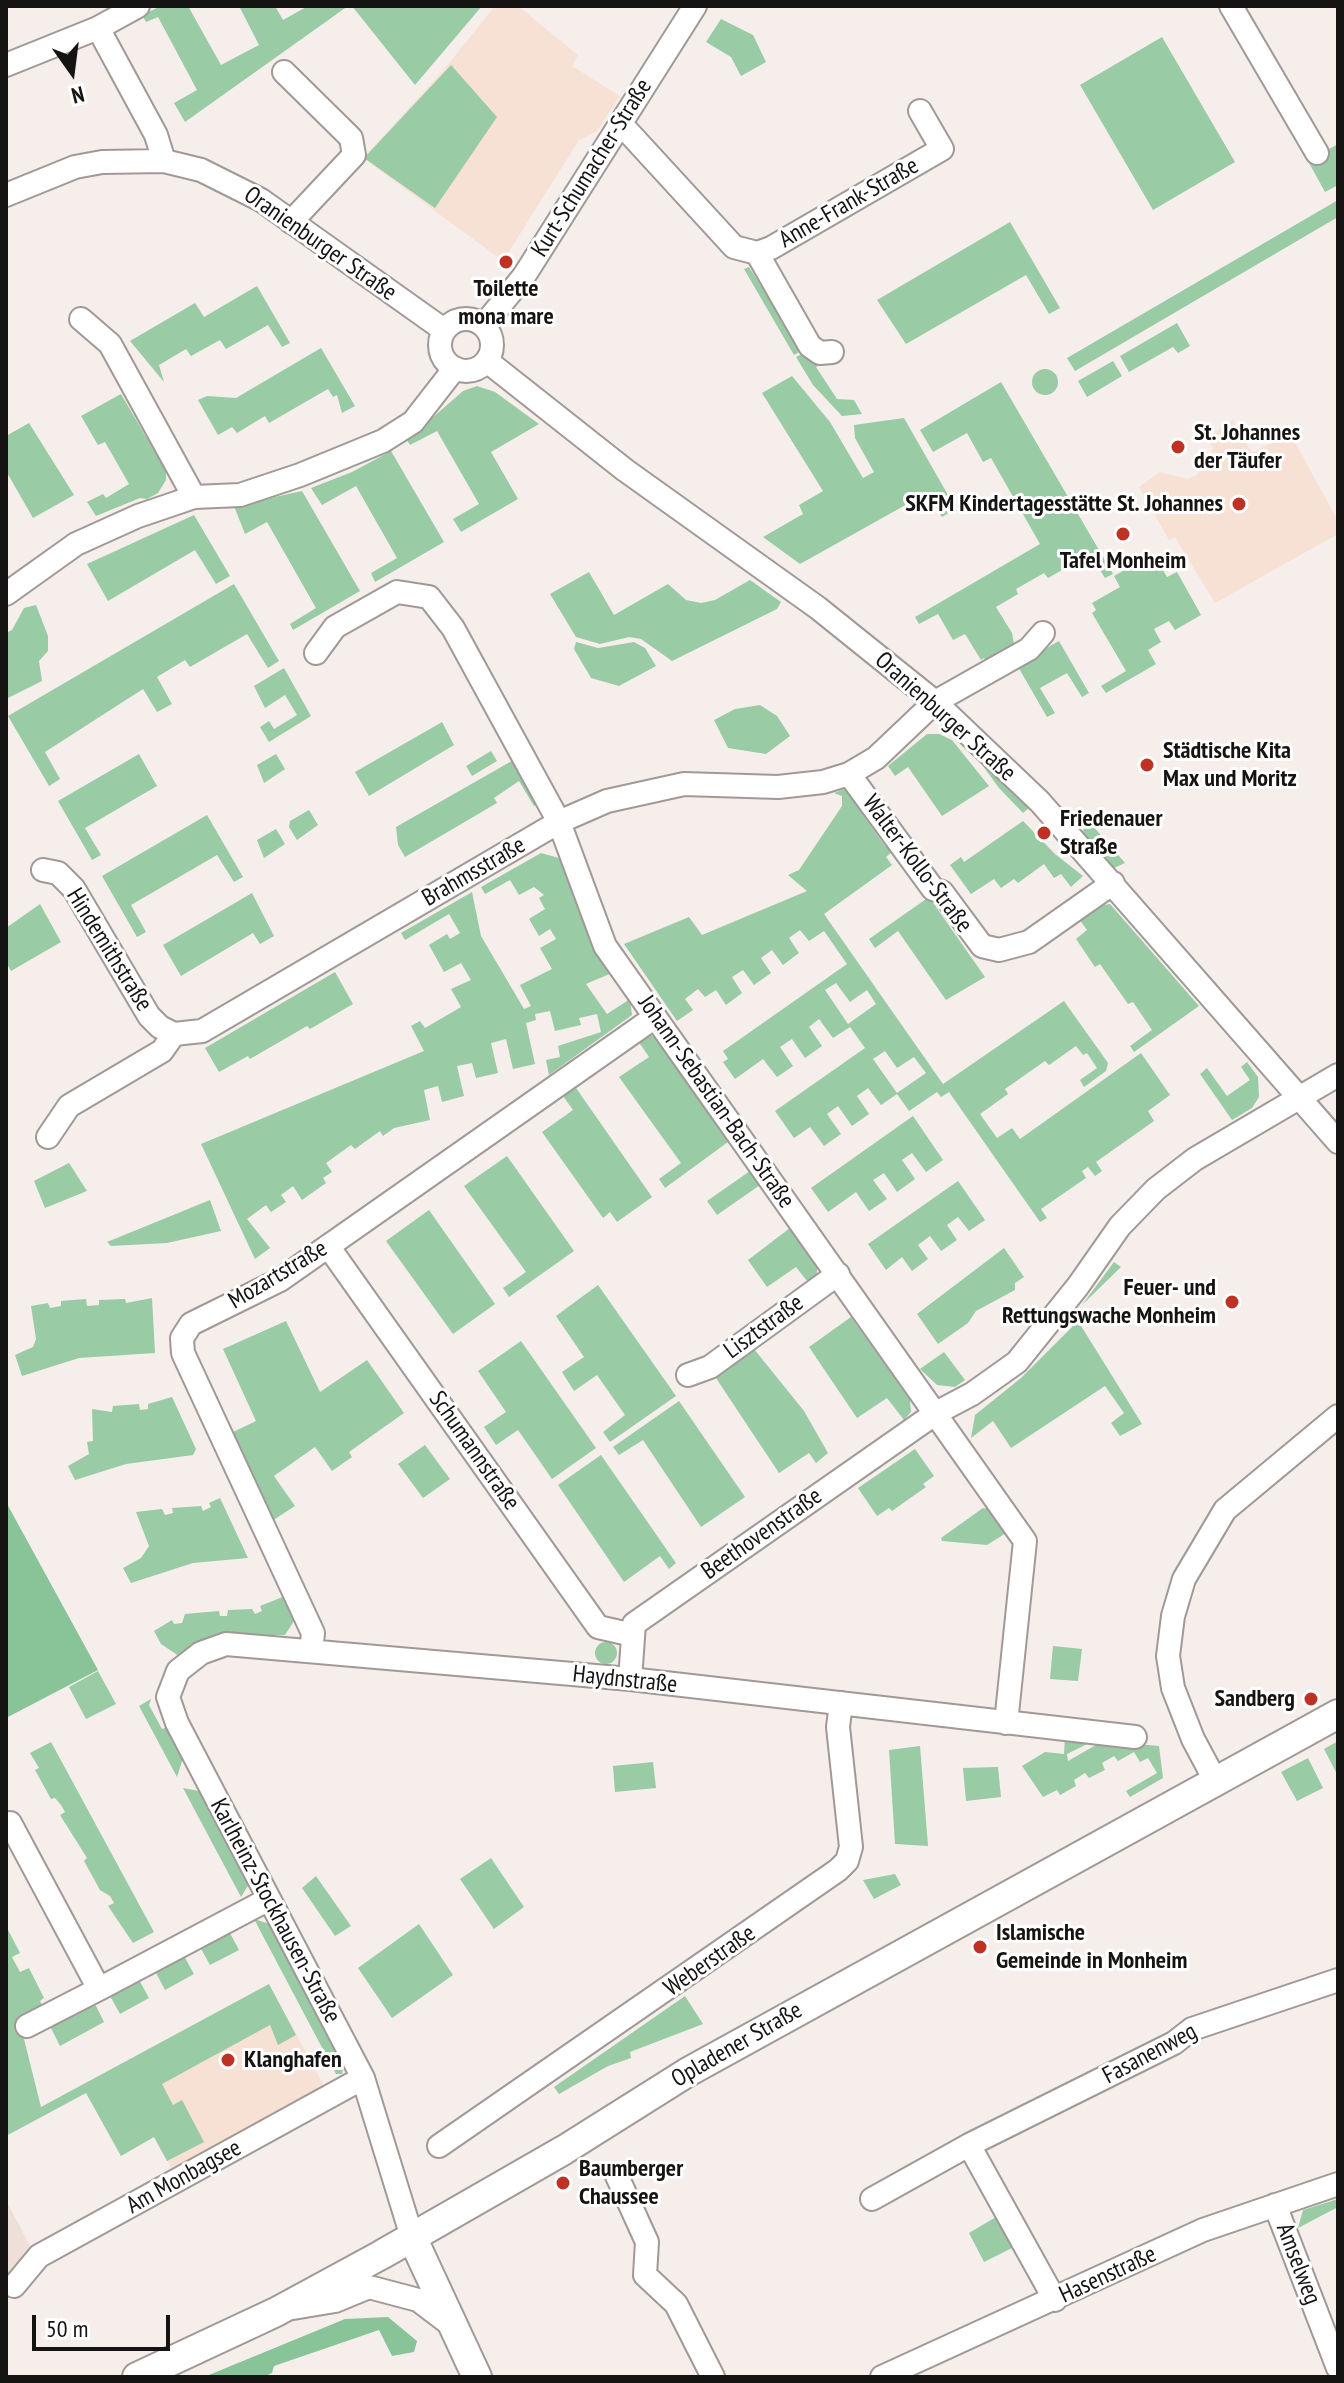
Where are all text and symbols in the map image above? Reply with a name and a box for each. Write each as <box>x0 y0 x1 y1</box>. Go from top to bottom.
north arrow <box>32 32 112 112</box>
street label: Kurt-Schumacher-Straße <box>526 74 658 262</box>
text: N <box>69 80 87 110</box>
street label: Anne-Frank-Straße <box>774 152 924 254</box>
street label: Oranienburger Straße <box>238 181 402 307</box>
marker: Toilette mona mare <box>497 253 515 271</box>
place label: Toilette mona mare <box>458 275 554 331</box>
place label: St. Johannes der Täufer <box>1194 419 1300 475</box>
marker: St. Johannes der Täufer <box>1169 438 1187 456</box>
place label: SKFM Kindertagesstätte St. Johannes <box>905 490 1223 518</box>
marker: SKFM Kindertagesstätte St. Johannes <box>1230 495 1248 513</box>
marker: Tafel Monheim <box>1114 525 1132 543</box>
place label: Tafel Monheim <box>1060 547 1186 575</box>
street label: Oranienburger Straße <box>869 646 1021 788</box>
place label: Städtische Kita Max und Moritz <box>1163 737 1297 793</box>
marker: Städtische Kita Max und Moritz <box>1138 756 1156 774</box>
street label: Walter-Kollo-Straße <box>856 790 978 938</box>
place label: Friedenauer Straße <box>1060 805 1162 861</box>
marker: Friedenauer Straße <box>1035 824 1053 842</box>
street label: Brahmsstraße <box>417 831 531 913</box>
street label: Hindemithstraße <box>60 883 158 1017</box>
street label: Johann-Sebastian-Bach-Straße <box>632 990 800 1214</box>
street label: Mozartstraße <box>223 1234 333 1316</box>
place label: Feuer- und Rettungswache Monheim <box>1002 1274 1216 1330</box>
street label: Lisztstraße <box>719 1289 809 1365</box>
marker: Feuer- und Rettungswache Monheim <box>1223 1293 1241 1311</box>
street label: Schumannstraße <box>422 1386 526 1516</box>
street label: Beethovenstraße <box>696 1482 828 1586</box>
street label: Haydnstraße <box>571 1660 679 1700</box>
place label: Sandberg <box>1215 1685 1295 1713</box>
marker: Sandberg <box>1302 1690 1320 1708</box>
street label: Karlheinz-Stockhausen-Straße <box>204 1794 346 2028</box>
street label: Weberstraße <box>659 1919 761 2003</box>
place label: Islamische Gemeinde in Monheim <box>996 1919 1187 1975</box>
marker: Islamische Gemeinde in Monheim <box>971 1938 989 1956</box>
street label: Opladener Straße <box>667 1996 807 2094</box>
street label: Fasanenweg <box>1098 2017 1202 2091</box>
place label: Klanghafen <box>244 2046 342 2074</box>
marker: Klanghafen <box>219 2051 237 2069</box>
street label: Am Monbagsee <box>122 2134 246 2220</box>
place label: Baumberger Chaussee <box>579 2155 683 2211</box>
marker: Baumberger Chaussee <box>554 2174 572 2192</box>
street label: Amselweg <box>1269 2219 1327 2309</box>
street label: Hasenstraße <box>1055 2240 1161 2310</box>
scale bar <box>36 2299 174 2349</box>
text: 50 m <box>46 2313 88 2344</box>

